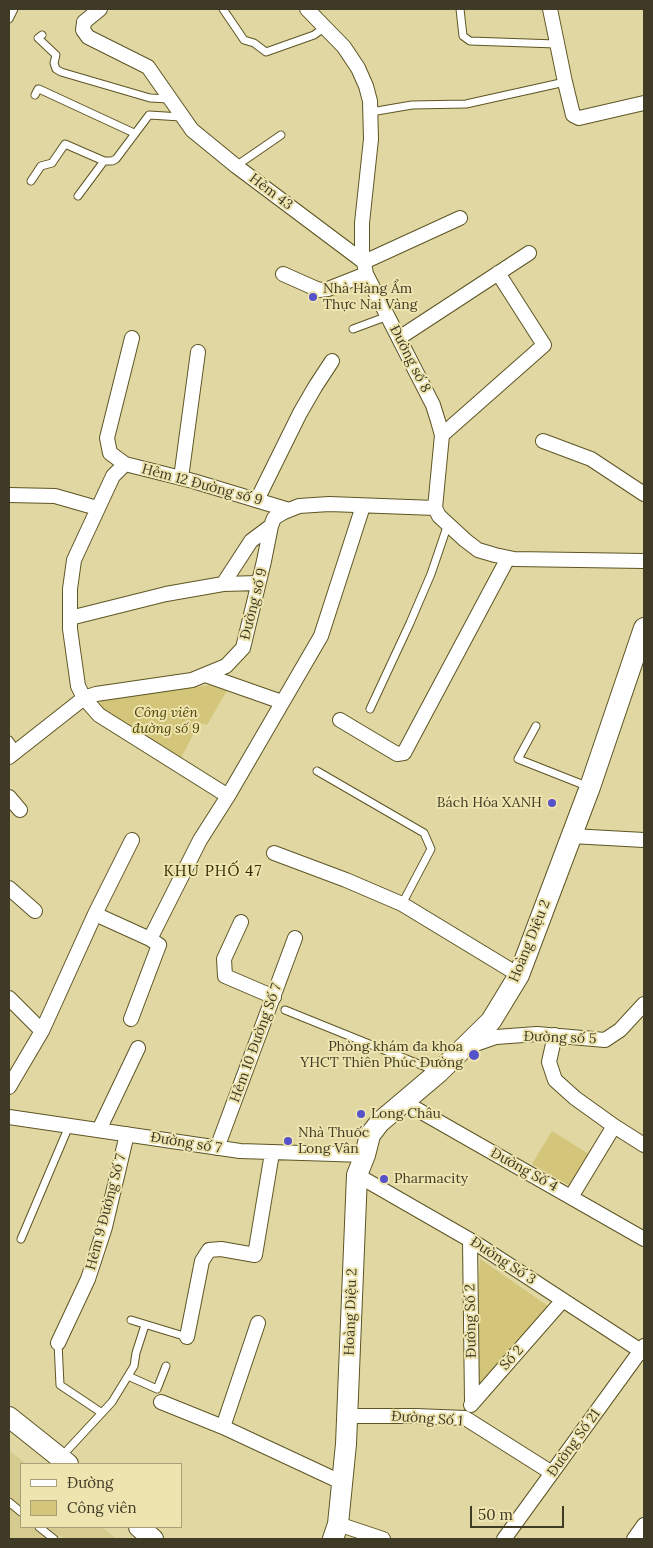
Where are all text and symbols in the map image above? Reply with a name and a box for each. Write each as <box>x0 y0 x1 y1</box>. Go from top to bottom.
street label: Hẻm 43 <box>246 170 296 214</box>
place label: Nhà Hàng Ẩm Thực Nai Vàng <box>323 281 418 314</box>
marker: Nhà Hàng Ẩm Thực Nai Vàng <box>307 291 319 303</box>
street label: Đường số 8 <box>386 323 434 395</box>
street label: Hẻm 12 Đường số 9 <box>140 461 264 509</box>
street label: Đường số 9 <box>237 566 271 642</box>
park label: Công viên đường số 9 <box>132 705 200 738</box>
place label: Bách Hóa XANH <box>437 795 542 811</box>
marker: Bách Hóa XANH <box>546 797 558 809</box>
district label: KHU PHỐ 47 <box>162 863 264 881</box>
street label: Hoàng Diệu 2 <box>506 897 554 985</box>
street label: Hẻm 10 Đường Số 7 <box>227 981 285 1105</box>
street label: Đường số 5 <box>523 1028 597 1048</box>
place label: Phòng khám đa khoa YHCT Thiên Phúc Đường <box>300 1039 463 1072</box>
marker: Phòng khám đa khoa YHCT Thiên Phúc Đường <box>467 1048 481 1062</box>
place label: Long Châu <box>371 1106 441 1122</box>
marker: Long Châu <box>355 1108 367 1120</box>
place label: Nhà Thuốc Long Vân <box>298 1125 369 1158</box>
street label: Đường số 7 <box>149 1129 223 1157</box>
marker: Nhà Thuốc Long Vân <box>282 1135 294 1147</box>
street label: Đường Số 4 <box>487 1145 561 1195</box>
street label: Hẻm 9 Đường Số 7 <box>82 1152 130 1272</box>
place label: Pharmacity <box>394 1171 468 1187</box>
marker: Pharmacity <box>378 1173 390 1185</box>
street label: Đường Số 3 <box>467 1234 539 1288</box>
street label: Hoàng Diệu 2 <box>341 1268 361 1356</box>
street label: Đường Số 2 <box>462 1284 480 1358</box>
street label: Số 2 <box>497 1342 527 1374</box>
street label: Đường Số 21 <box>544 1406 604 1480</box>
street label: Đường Số 1 <box>391 1408 463 1430</box>
legend <box>20 1463 182 1528</box>
text: Đường <box>67 1473 113 1492</box>
scale bar <box>473 1496 567 1528</box>
text: Công viên <box>67 1498 137 1517</box>
text: 50 m <box>478 1505 513 1524</box>

